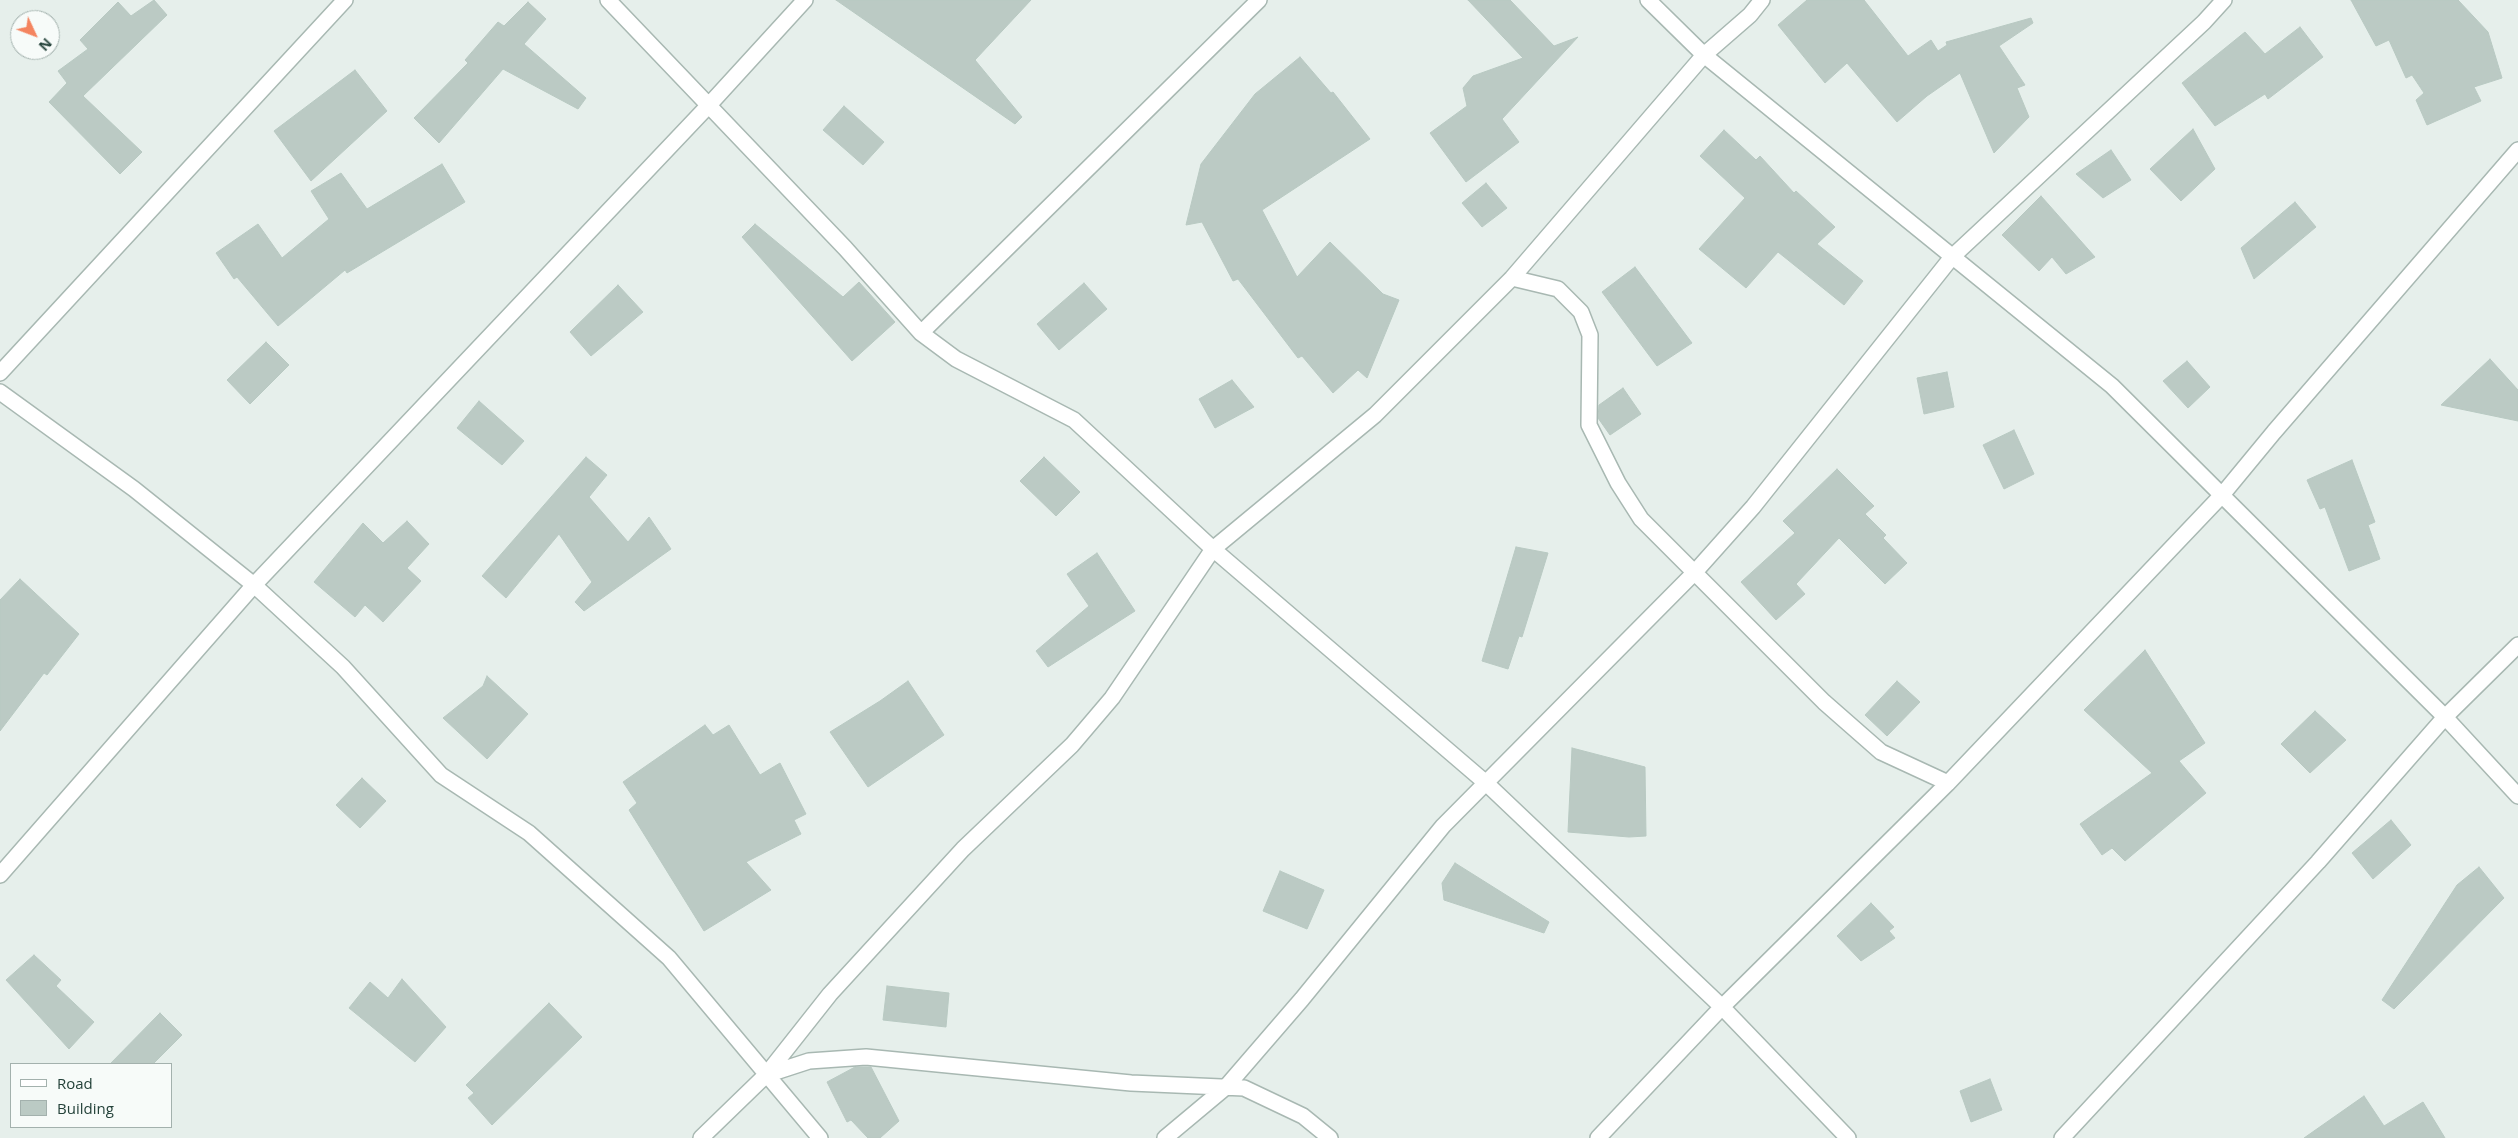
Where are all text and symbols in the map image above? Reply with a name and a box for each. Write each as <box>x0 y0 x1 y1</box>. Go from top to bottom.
north arrow <box>10 10 60 60</box>
text: N <box>35 34 56 56</box>
legend <box>10 1063 172 1128</box>
text: Road <box>57 1073 93 1093</box>
text: Building <box>57 1098 114 1118</box>

